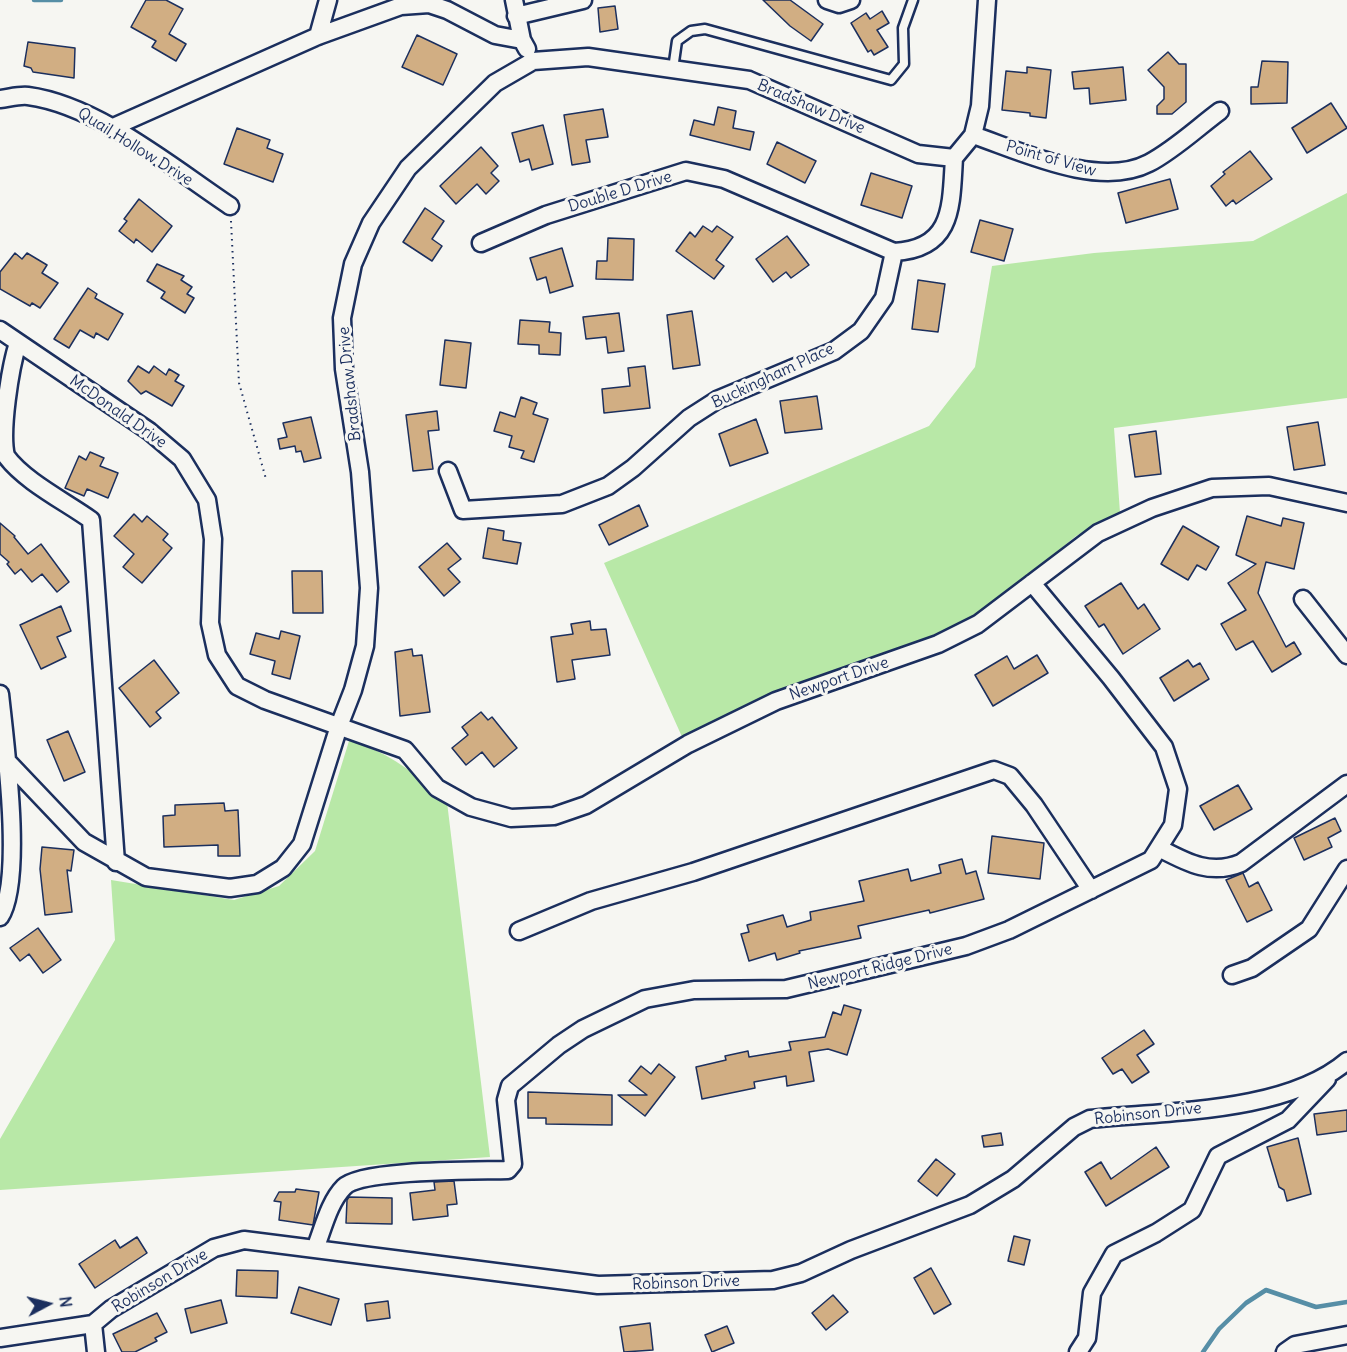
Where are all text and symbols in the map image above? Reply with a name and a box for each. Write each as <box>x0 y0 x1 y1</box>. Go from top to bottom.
street label: Bradshaw Drive <box>754 76 868 138</box>
street label: Quail Hollow Drive <box>74 104 196 190</box>
street label: Point of View <box>1004 137 1098 181</box>
street label: Double D Drive <box>566 167 674 217</box>
street label: Bradshaw Drive <box>334 326 366 442</box>
street label: Buckingham Place <box>709 339 837 413</box>
street label: McDonald Drive <box>66 371 170 453</box>
street label: Newport Drive <box>787 653 891 705</box>
street label: Newport Ridge Drive <box>806 940 954 994</box>
street label: Robinson Drive <box>1093 1099 1203 1129</box>
street label: Robinson Drive <box>109 1245 211 1317</box>
street label: Robinson Drive <box>632 1272 740 1294</box>
north arrow <box>18 1274 78 1334</box>
text: N <box>55 1295 76 1309</box>

